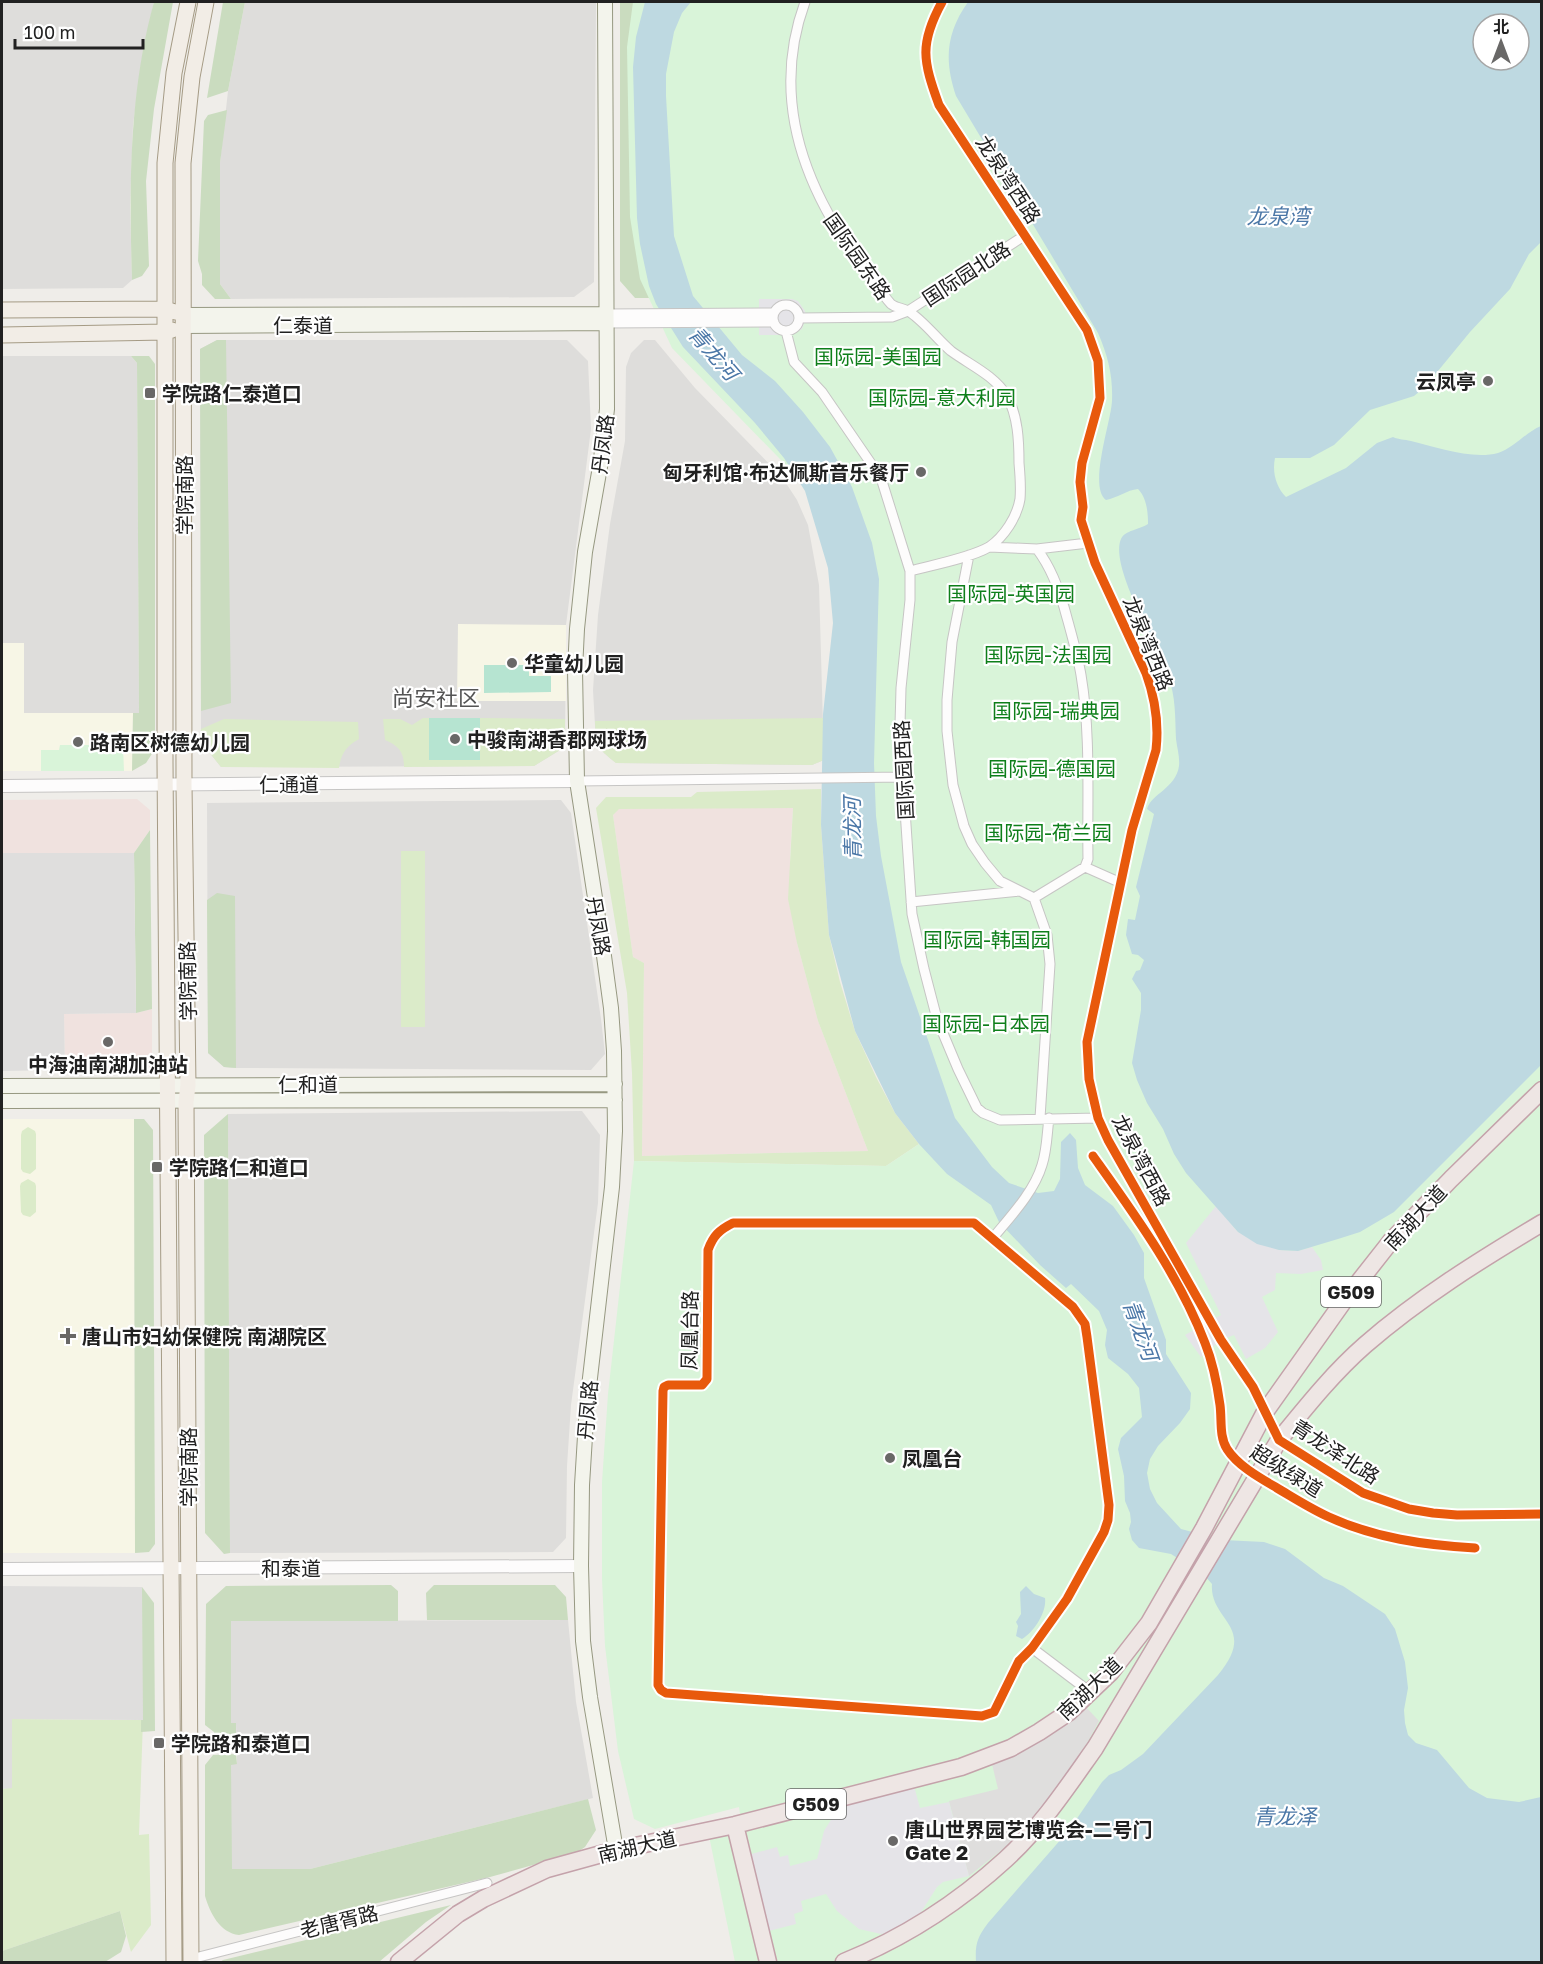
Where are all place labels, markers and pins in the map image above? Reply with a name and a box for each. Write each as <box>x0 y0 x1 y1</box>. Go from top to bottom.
place label: 云凤亭 <box>1416 369 1476 393</box>
marker: 云凤亭 <box>1481 374 1495 388</box>
place label: 学院路仁泰道口 <box>162 381 302 405</box>
marker: 学院路仁泰道口 <box>143 386 157 400</box>
place label: 匈牙利馆·布达佩斯音乐餐厅 <box>663 460 909 484</box>
marker: 匈牙利馆·布达佩斯音乐餐厅 <box>914 465 928 479</box>
place label: 华童幼儿园 <box>524 651 624 675</box>
marker: 华童幼儿园 <box>505 656 519 670</box>
place label: 中骏南湖香郡网球场 <box>467 727 647 751</box>
place label: 路南区树德幼儿园 <box>90 730 250 754</box>
marker: 中骏南湖香郡网球场 <box>448 732 462 746</box>
marker: 路南区树德幼儿园 <box>71 735 85 749</box>
marker: 中海油南湖加油站 <box>101 1035 115 1049</box>
place label: 中海油南湖加油站 <box>28 1052 188 1076</box>
place label: 学院路仁和道口 <box>169 1155 309 1179</box>
marker: 学院路仁和道口 <box>150 1160 164 1174</box>
place label: 唐山市妇幼保健院 南湖院区 <box>82 1324 327 1348</box>
marker: 唐山市妇幼保健院 南湖院区 <box>59 1327 77 1345</box>
place label: 凤凰台 <box>902 1446 962 1470</box>
marker: 凤凰台 <box>883 1451 897 1465</box>
place label: 学院路和泰道口 <box>171 1731 311 1755</box>
marker: 学院路和泰道口 <box>152 1736 166 1750</box>
place label: 唐山世界园艺博览会-二号门 Gate 2 <box>905 1817 1153 1864</box>
marker: 唐山世界园艺博览会-二号门 Gate 2 <box>886 1834 900 1848</box>

